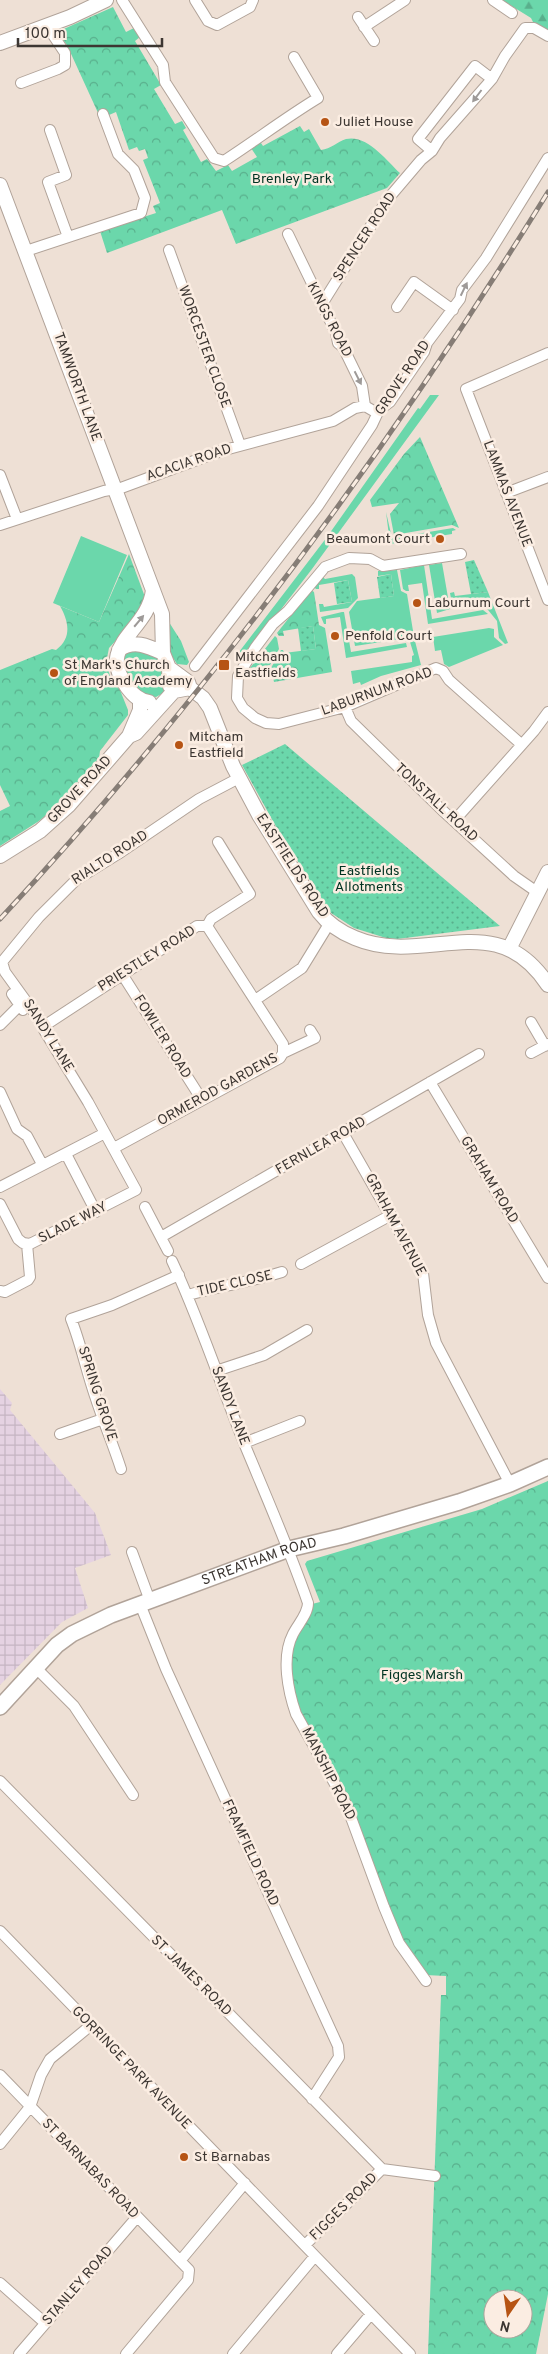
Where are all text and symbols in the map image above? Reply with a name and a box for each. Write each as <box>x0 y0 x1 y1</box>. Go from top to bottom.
scale bar <box>18 15 161 47</box>
text: 100 m <box>25 25 66 44</box>
one-way arrow <box>472 89 482 103</box>
place label: Juliet House <box>335 114 413 131</box>
marker: Juliet House <box>319 116 331 128</box>
park label: Brenley Park <box>252 171 332 188</box>
street label: SPENCER ROAD <box>330 189 400 285</box>
street label: KINGS ROAD <box>303 280 355 360</box>
one-way arrow <box>461 282 469 296</box>
street label: WORCESTER CLOSE <box>174 283 234 411</box>
street label: TAMWORTH LANE <box>49 330 105 444</box>
street label: GROVE ROAD <box>372 337 434 419</box>
one-way arrow <box>354 371 362 385</box>
street label: LAMMAS AVENUE <box>479 438 535 550</box>
street label: ACACIA ROAD <box>144 440 234 486</box>
place label: Beaumont Court <box>326 531 430 548</box>
marker: Beaumont Court <box>434 533 446 545</box>
place label: Laburnum Court <box>427 595 530 612</box>
marker: Laburnum Court <box>411 597 423 609</box>
one-way arrow <box>134 615 145 628</box>
place label: Penfold Court <box>345 628 432 645</box>
marker: Penfold Court <box>329 630 341 642</box>
place label: Mitcham Eastfields <box>235 649 296 682</box>
place label: St Mark's Church of England Academy <box>64 657 192 690</box>
marker: Mitcham Eastfields <box>217 658 231 672</box>
street label: LABURNUM ROAD <box>319 664 435 720</box>
marker: St Mark's Church of England Academy <box>48 667 60 679</box>
place label: Mitcham Eastfield <box>189 729 244 762</box>
marker: Mitcham Eastfield <box>173 739 185 751</box>
street label: GROVE ROAD <box>44 753 116 827</box>
street label: TONSTALL ROAD <box>391 760 481 846</box>
street label: EASTFIELDS ROAD <box>252 811 332 921</box>
street label: RIALTO ROAD <box>69 827 151 889</box>
park label: Eastfields Allotments <box>335 863 403 896</box>
street label: PRIESTLEY ROAD <box>95 922 199 996</box>
street label: FOWLER ROAD <box>129 992 195 1082</box>
street label: SANDY LANE <box>19 996 77 1076</box>
street label: ORMEROD GARDENS <box>155 1050 281 1130</box>
street label: FERNLEA ROAD <box>273 1113 369 1179</box>
street label: GRAHAM ROAD <box>456 1133 522 1227</box>
street label: GRAHAM AVENUE <box>361 1171 429 1279</box>
street label: SLADE WAY <box>36 1198 110 1248</box>
street label: TIDE CLOSE <box>196 1267 274 1301</box>
street label: SPRING GROVE <box>74 1344 120 1444</box>
street label: SANDY LANE <box>207 1364 253 1448</box>
street label: STREATHAM ROAD <box>199 1534 319 1589</box>
park label: Figges Marsh <box>381 1667 463 1684</box>
street label: MANSHIP ROAD <box>297 1725 359 1823</box>
street label: FRAMFIELD ROAD <box>218 1797 282 1909</box>
street label: ST .JAMES ROAD <box>147 1932 235 2020</box>
street label: GORRINGE PARK AVENUE <box>68 2003 194 2133</box>
street label: ST BARNABAS ROAD <box>38 2115 142 2223</box>
place label: St Barnabas <box>194 2149 270 2166</box>
marker: St Barnabas <box>178 2151 190 2163</box>
street label: FIGGES ROAD <box>307 2170 381 2244</box>
street label: STANLEY ROAD <box>39 2243 117 2329</box>
north arrow <box>483 2289 533 2339</box>
text: N <box>499 2316 512 2335</box>

